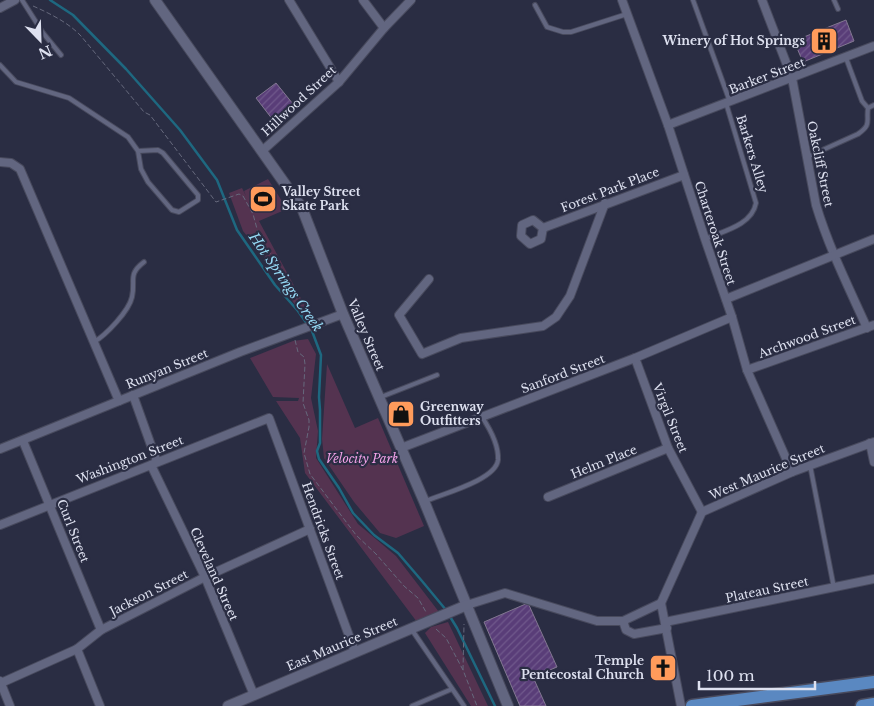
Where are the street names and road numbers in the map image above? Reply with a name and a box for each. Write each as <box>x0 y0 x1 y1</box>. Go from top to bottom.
street label: Barker Street <box>727 54 807 97</box>
street label: Hillwood Street <box>258 62 339 139</box>
street label: Barkers Alley <box>733 113 772 195</box>
street label: Oakcliff Street <box>804 120 837 209</box>
street label: Forest Park Place <box>558 164 661 215</box>
street label: Charteroak Street <box>692 179 740 287</box>
street label: Valley Street <box>344 296 388 373</box>
street label: Archwood Street <box>755 312 858 361</box>
street label: Runyan Street <box>123 345 211 392</box>
street label: Sanford Street <box>519 351 607 396</box>
street label: Virgil Street <box>649 380 691 455</box>
street label: Washington Street <box>73 432 186 487</box>
street label: West Maurice Street <box>706 440 827 503</box>
street label: Helm Place <box>569 441 639 482</box>
street label: Hendricks Street <box>299 480 348 582</box>
street label: Curl Street <box>54 497 93 565</box>
street label: Cleveland Street <box>187 525 242 623</box>
street label: Jackson Street <box>105 566 191 620</box>
street label: Plateau Street <box>724 573 810 606</box>
street label: East Maurice Street <box>284 613 400 674</box>

